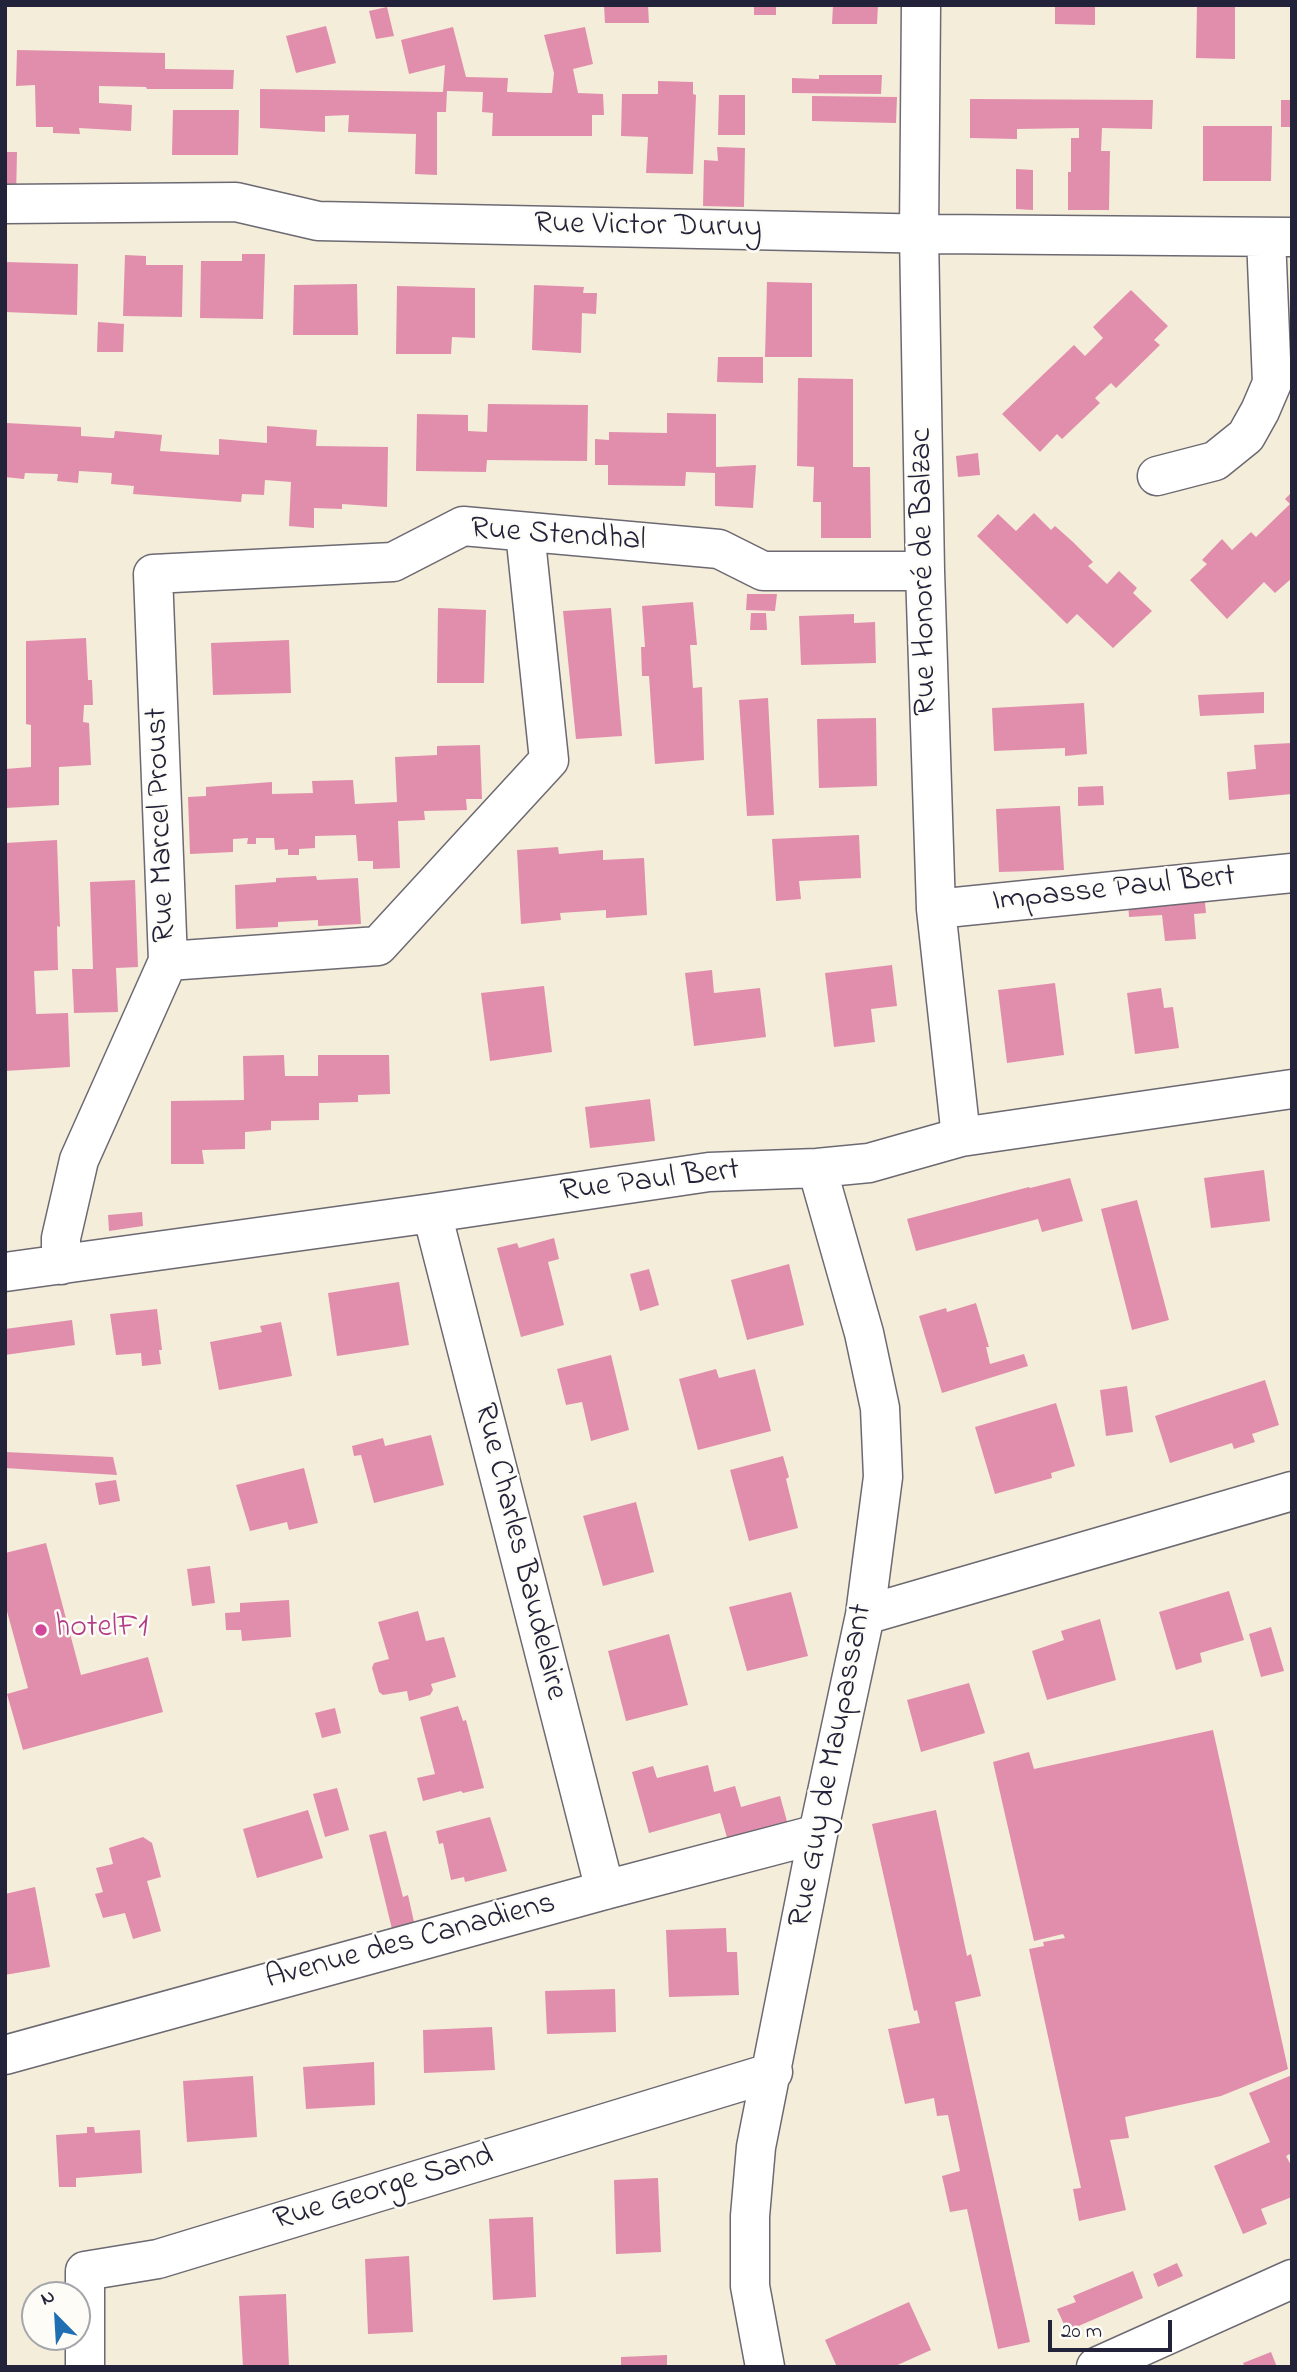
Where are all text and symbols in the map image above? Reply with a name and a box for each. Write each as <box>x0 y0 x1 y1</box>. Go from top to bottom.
street label: Rue Victor Duruy <box>534 207 762 249</box>
street label: Rue Honoré de Balzac <box>904 428 948 716</box>
street label: Rue Stendhal <box>469 512 647 562</box>
street label: Rue Marcel Proust <box>140 707 186 943</box>
street label: Impasse Paul Bert <box>991 859 1237 923</box>
street label: Rue Paul Bert <box>558 1153 742 1213</box>
street label: Rue Charles Baudelaire <box>463 1400 573 1704</box>
street label: Rue Guy de Maupassant <box>783 1601 883 1931</box>
place label: hotelF1 <box>55 1611 148 1649</box>
marker: hotelF1 <box>33 1622 49 1638</box>
street label: Avenue des Canadiens <box>262 1886 560 2000</box>
street label: Rue George Sand <box>270 2138 498 2242</box>
north arrow <box>21 2281 91 2351</box>
text: N <box>37 2283 59 2313</box>
scale bar <box>1052 2306 1176 2350</box>
text: 20 m <box>1061 2317 1102 2347</box>

